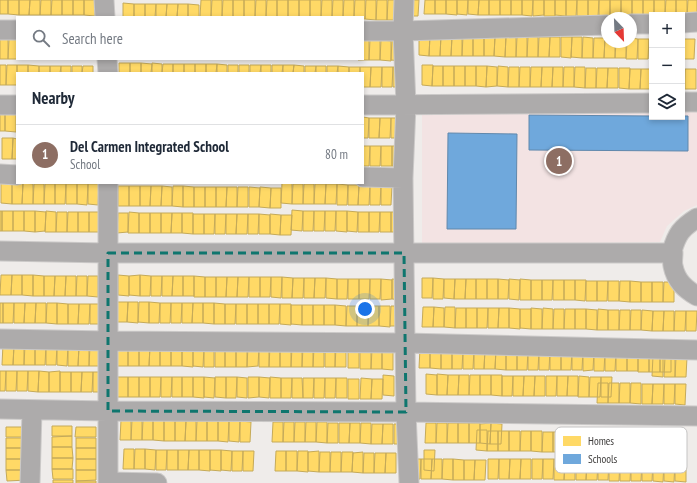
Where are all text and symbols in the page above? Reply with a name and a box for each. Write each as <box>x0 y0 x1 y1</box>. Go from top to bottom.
north arrow <box>601 12 637 48</box>
map controls <box>649 12 685 120</box>
button: + <box>649 12 685 48</box>
search box <box>16 16 364 60</box>
icon: search <box>30 27 52 49</box>
text: Search here <box>62 29 123 48</box>
button: − <box>649 48 685 84</box>
button: layers <box>649 84 685 120</box>
text: Nearby <box>32 87 75 109</box>
text: Del Carmen Integrated School <box>70 137 229 156</box>
text: 1 <box>42 146 48 163</box>
text: 80 m <box>325 146 348 163</box>
pin: 1 <box>546 146 572 176</box>
text: School <box>70 156 100 173</box>
your location <box>355 299 375 319</box>
legend <box>555 427 687 473</box>
text: Homes <box>588 434 614 448</box>
text: Schools <box>588 452 618 466</box>

